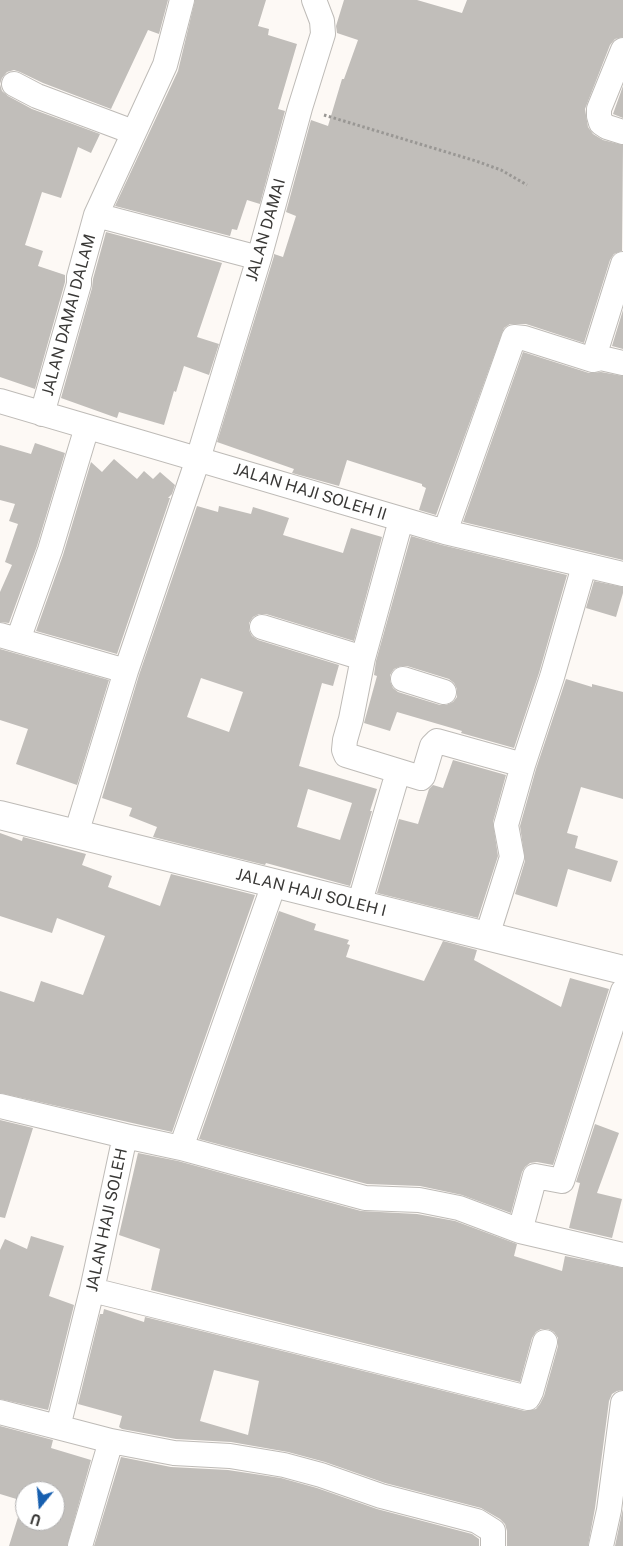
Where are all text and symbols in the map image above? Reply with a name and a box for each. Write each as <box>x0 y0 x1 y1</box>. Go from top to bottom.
street label: JALAN DAMAI <box>242 176 290 284</box>
street label: JALAN DAMAI DALAM <box>38 232 100 398</box>
street label: JALAN HAJI SOLEH II <box>231 460 389 524</box>
street label: JALAN HAJI SOLEH I <box>234 865 388 921</box>
street label: JALAN HAJI SOLEH <box>82 1147 132 1293</box>
north arrow <box>15 1481 65 1531</box>
text: U <box>29 1510 43 1529</box>

